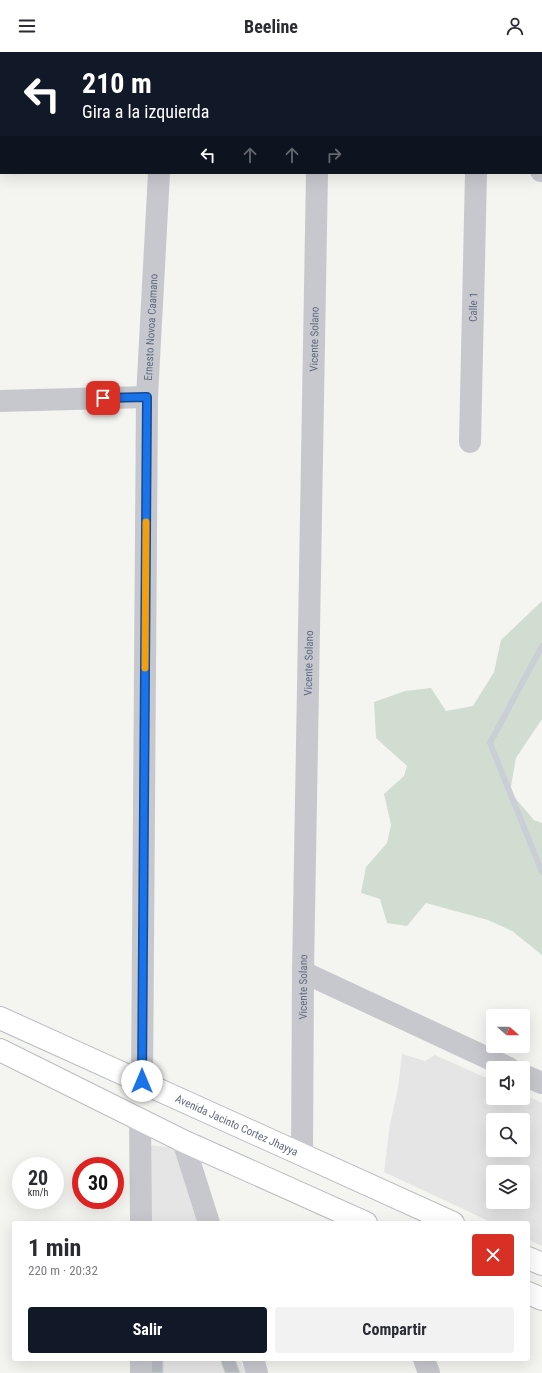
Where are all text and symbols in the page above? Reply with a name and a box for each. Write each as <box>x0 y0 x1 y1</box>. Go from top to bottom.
icon: menu <box>16 15 38 37</box>
icon: person <box>504 15 526 37</box>
text: Beeline <box>244 16 298 37</box>
text: 210 m <box>82 67 152 100</box>
icon: left <box>16 68 68 120</box>
text: Gira a la izquierda <box>82 101 209 122</box>
icon: left <box>197 144 219 166</box>
icon: ahead <box>239 144 261 166</box>
icon: ahead <box>281 144 303 166</box>
icon: right <box>323 144 345 166</box>
street label: Ernesto Novoa Caamano <box>142 273 161 381</box>
street label: Calle 1 <box>467 292 480 322</box>
street label: Vicente Solano <box>308 306 322 372</box>
pin <box>86 381 120 415</box>
icon: arrive <box>92 387 114 409</box>
street label: Vicente Solano <box>302 630 316 696</box>
street label: Vicente Solano <box>297 954 310 1020</box>
north arrow <box>486 1009 530 1053</box>
map controls <box>486 1009 530 1209</box>
position arrow <box>121 1060 163 1102</box>
button: sound <box>486 1061 530 1105</box>
street label: Avenida Jacinto Cortez Jhayya <box>173 1092 300 1159</box>
button: search <box>486 1113 530 1157</box>
speed limit sign: 30 <box>72 1157 124 1209</box>
button: layers <box>486 1165 530 1209</box>
text: 20 <box>28 1166 48 1190</box>
text: km/h <box>28 1187 48 1198</box>
text: 1 min <box>28 1234 81 1262</box>
button: close <box>472 1234 514 1276</box>
text: 220 m · 20:32 <box>28 1263 98 1278</box>
button: Salir <box>28 1307 267 1353</box>
button: Compartir <box>275 1307 514 1353</box>

